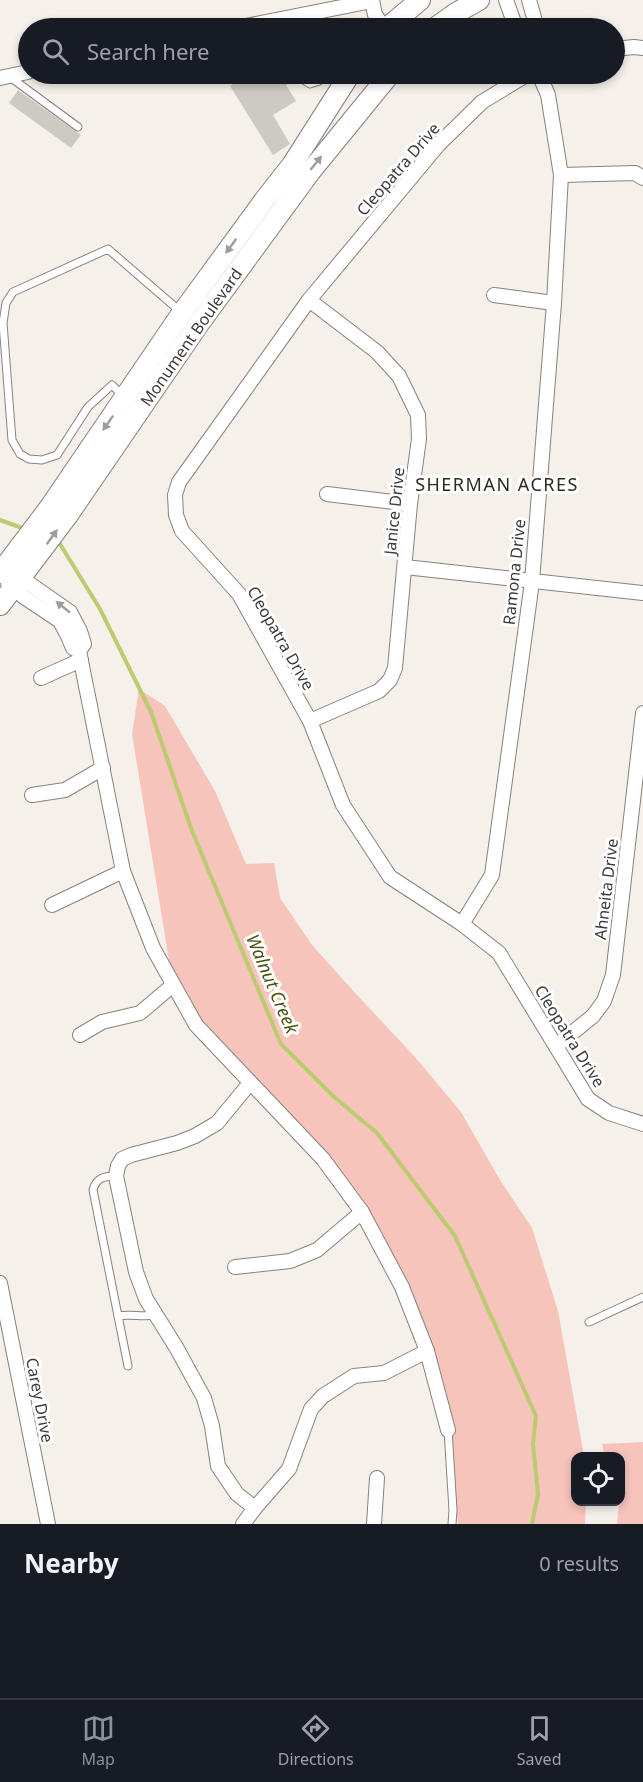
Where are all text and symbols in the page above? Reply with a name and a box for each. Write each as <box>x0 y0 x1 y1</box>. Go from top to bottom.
search box <box>18 18 625 84</box>
icon: search <box>39 35 72 68</box>
text: Search here <box>87 36 209 66</box>
street label: Cleopatra Drive <box>351 118 445 220</box>
one-way arrow <box>310 155 323 171</box>
one-way arrow <box>226 238 238 253</box>
street label: Monument Boulevard <box>135 264 247 410</box>
one-way arrow <box>103 415 114 431</box>
street label: Janice Drive <box>378 466 410 558</box>
district label: SHERMAN ACRES <box>415 472 579 496</box>
street label: Ramona Drive <box>498 518 530 626</box>
one-way arrow <box>46 530 58 546</box>
street label: Cleopatra Drive <box>242 582 320 694</box>
one-way arrow <box>55 601 71 614</box>
street label: Ahneita Drive <box>589 837 623 941</box>
water label: Walnut Creek <box>241 930 305 1038</box>
street label: Cleopatra Drive <box>530 981 610 1091</box>
street label: Carey Drive <box>21 1356 59 1444</box>
map controls <box>571 1452 625 1506</box>
button: locate <box>571 1452 625 1506</box>
text: Nearby <box>24 1545 119 1581</box>
text: 0 results <box>539 1550 619 1577</box>
tab: Map <box>81 1712 115 1770</box>
tab: Directions <box>278 1712 354 1770</box>
tab: Saved <box>517 1712 561 1770</box>

